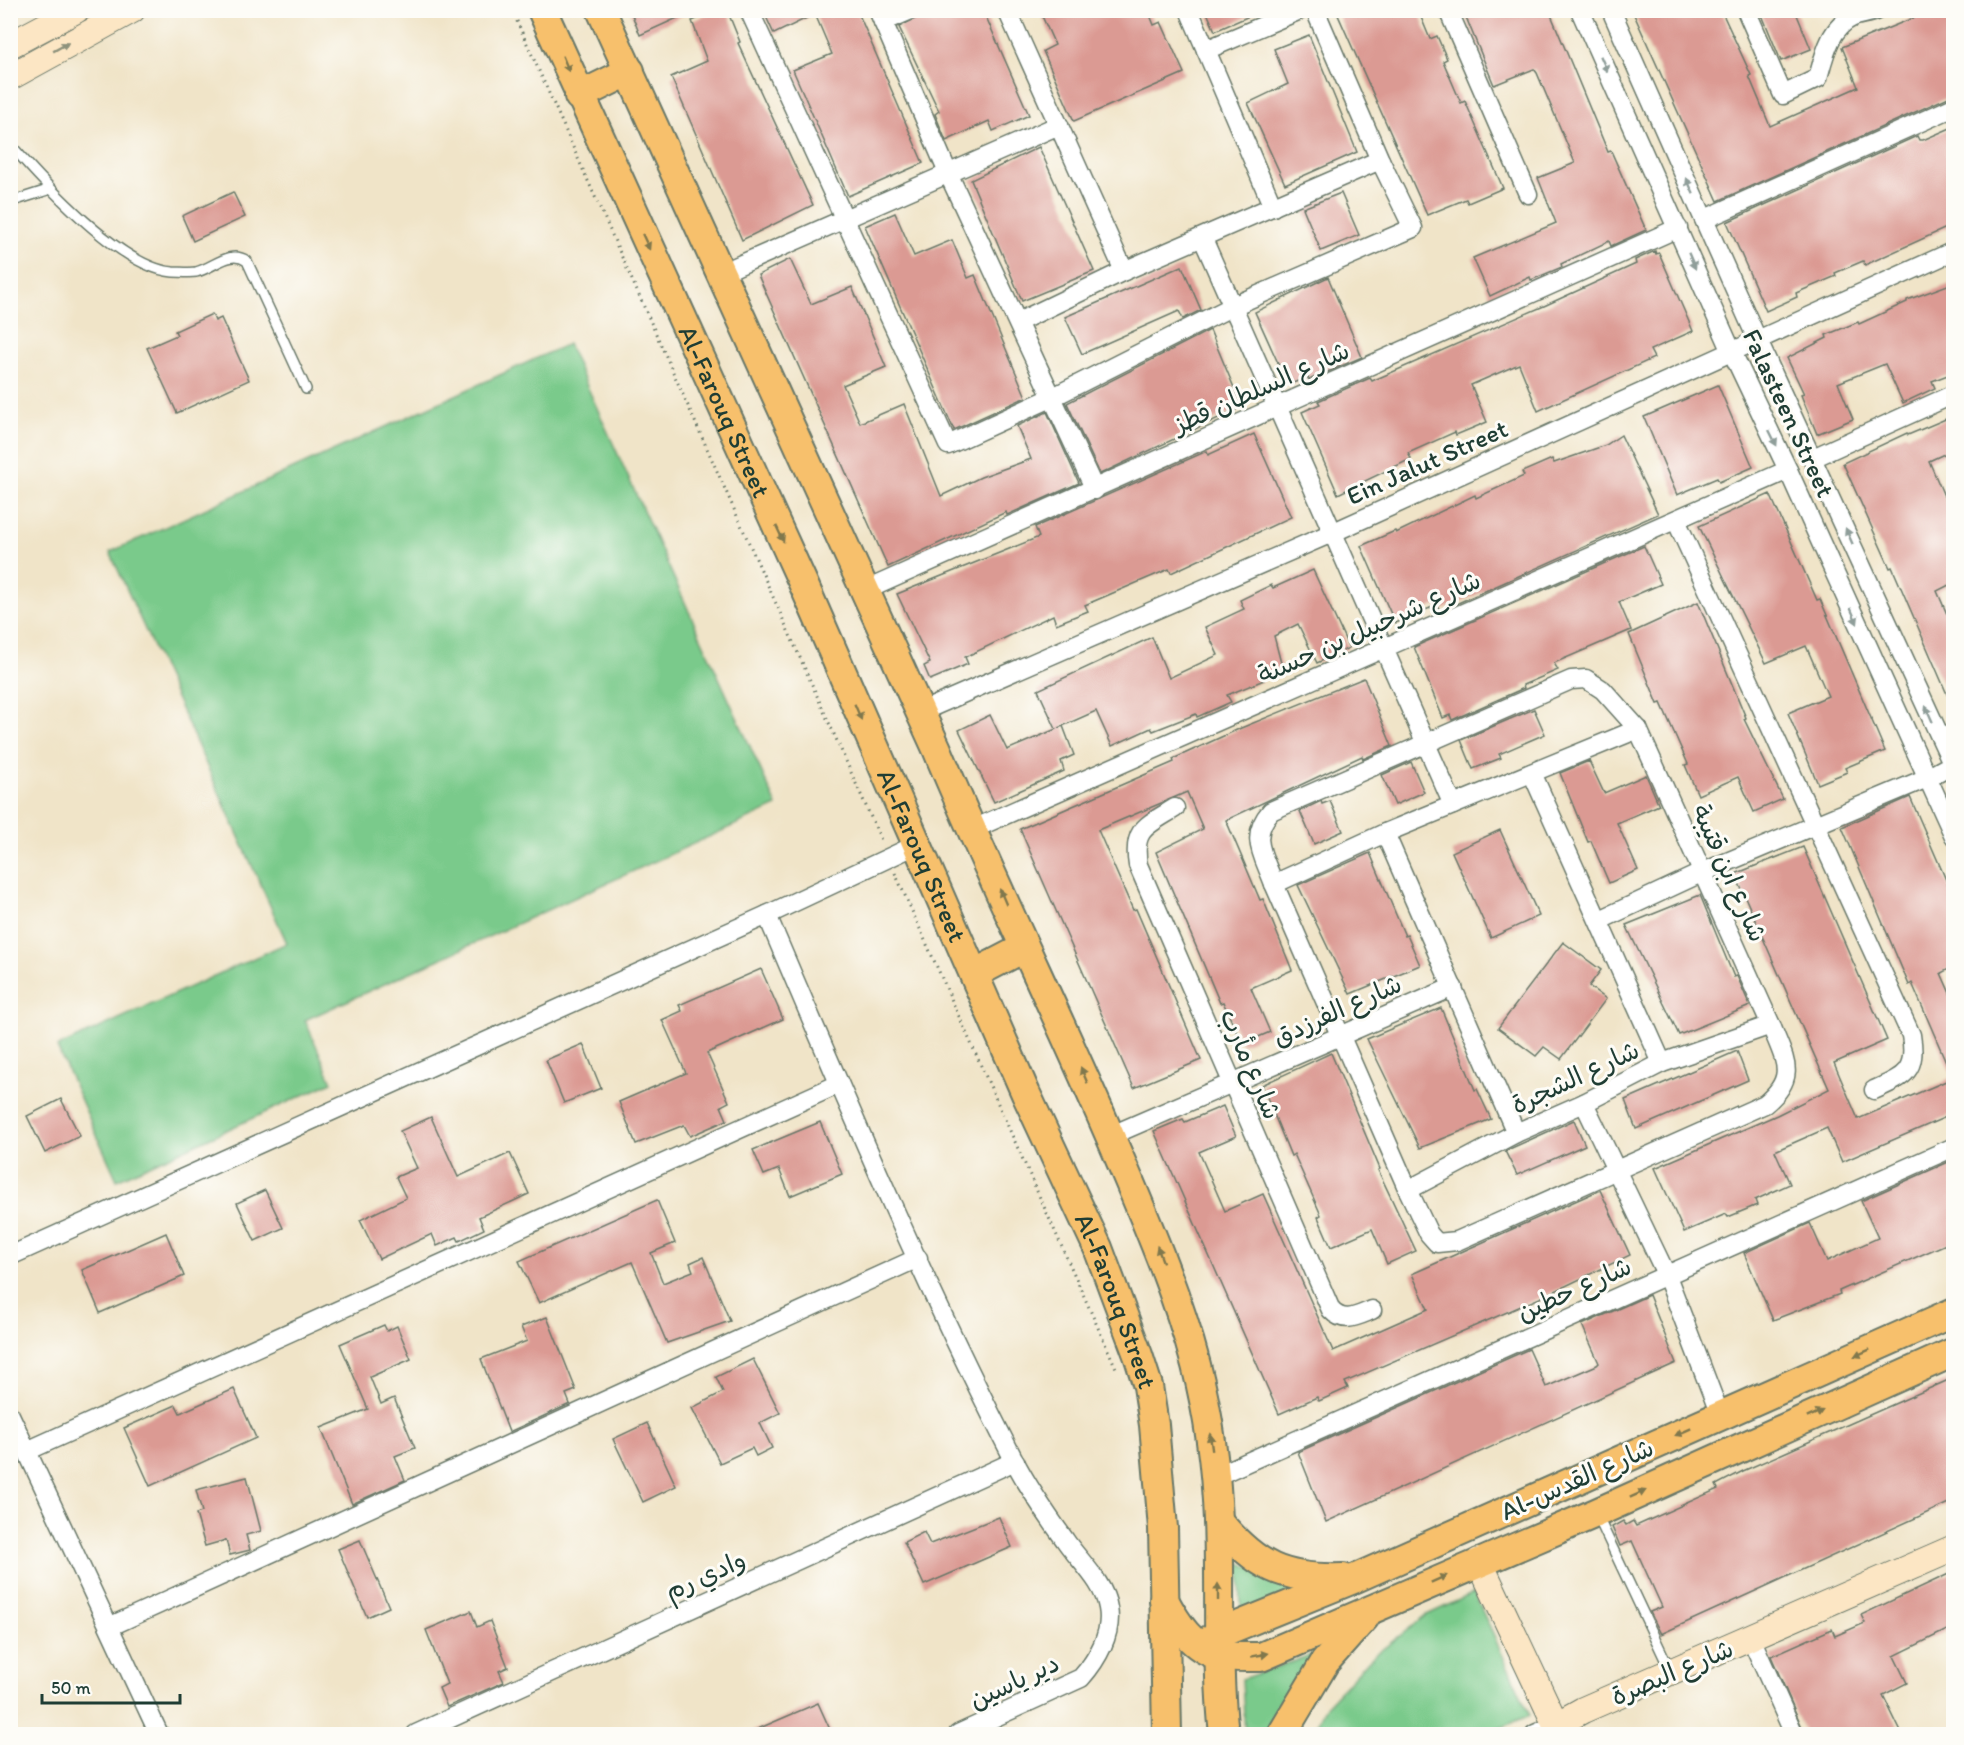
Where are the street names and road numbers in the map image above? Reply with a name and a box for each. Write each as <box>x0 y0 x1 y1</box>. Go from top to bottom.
street label: Al-Farouq Street <box>672 320 778 503</box>
street label: Falasteen Street <box>1736 324 1842 503</box>
street label: شارع السلطان قطز <box>1166 334 1355 443</box>
street label: Ein Jalut Street <box>1341 412 1513 512</box>
street label: شارع شرحبيل بن حسنة <box>1253 563 1486 692</box>
street label: Al-Farouq Street <box>870 764 974 947</box>
street label: شارع ابن قتيبة <box>1684 799 1775 948</box>
street label: شارع الفرزدق <box>1267 967 1407 1055</box>
street label: شارع مأرب <box>1212 1004 1289 1125</box>
street label: شارع الشجرة <box>1506 1033 1645 1122</box>
street label: Al-Farouq Street <box>1068 1208 1164 1393</box>
street label: شارع حطين <box>1512 1250 1637 1330</box>
street label: Al-شارع القدس <box>1495 1431 1659 1529</box>
street label: وادي رم <box>660 1543 752 1611</box>
street label: شارع البصرة <box>1606 1632 1739 1714</box>
street label: دير ياسين <box>964 1646 1064 1716</box>

